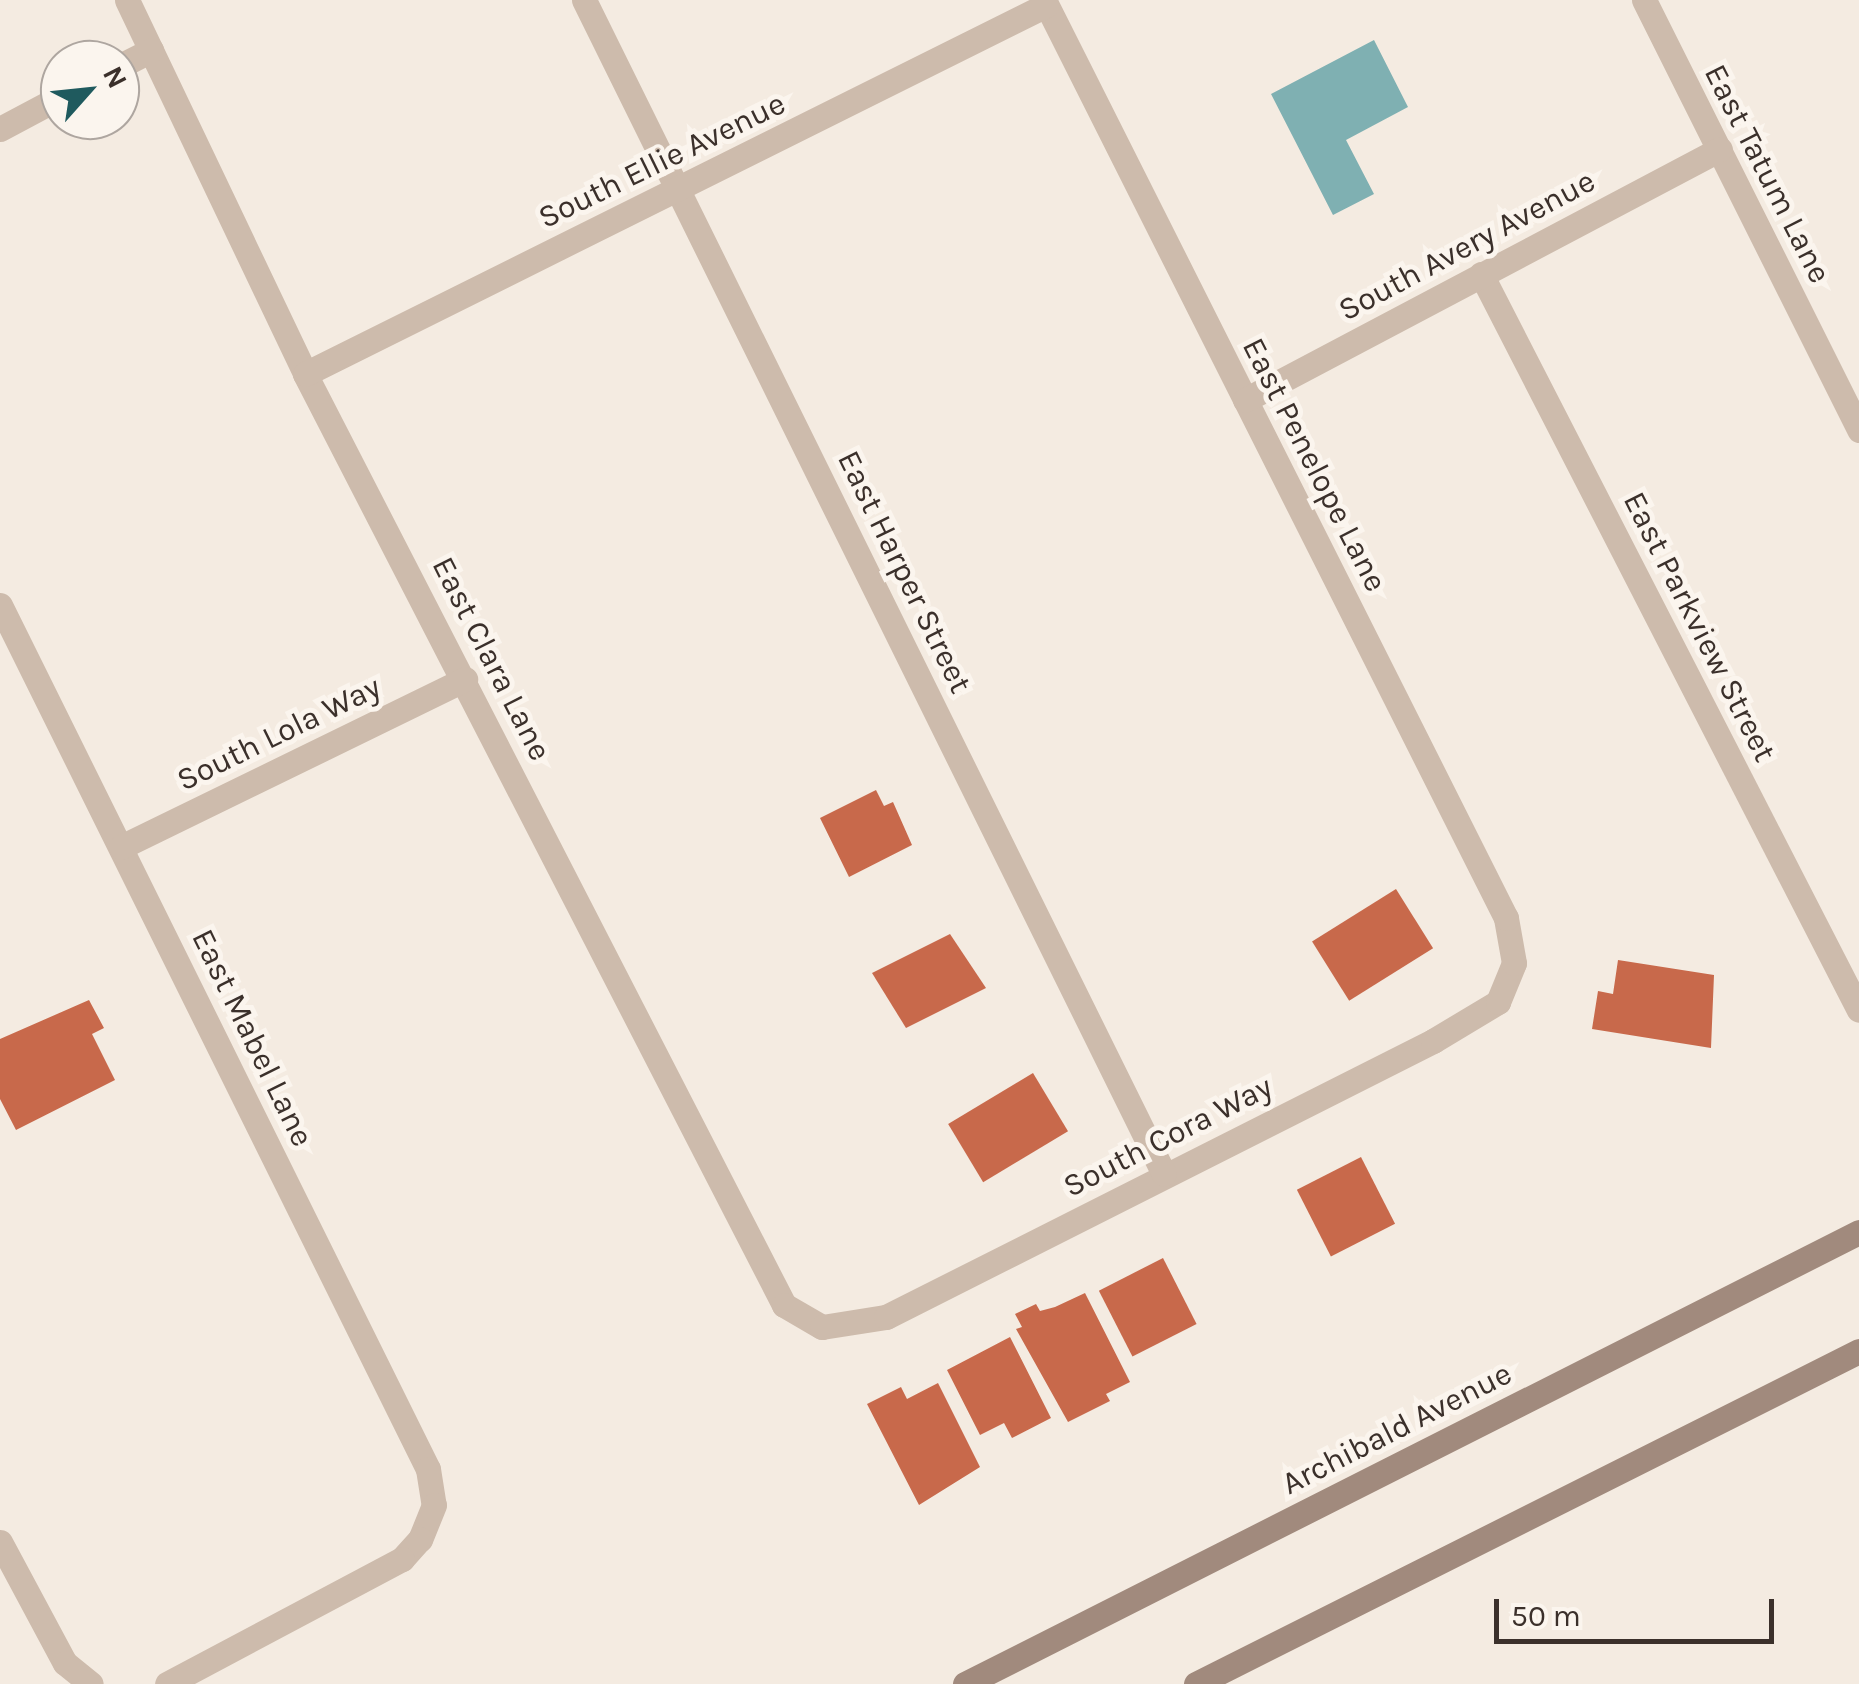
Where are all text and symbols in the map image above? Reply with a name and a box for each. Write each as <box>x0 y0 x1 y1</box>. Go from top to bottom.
north arrow <box>40 40 140 140</box>
street label: East Tatum Lane <box>1695 58 1839 290</box>
text: N <box>96 61 135 93</box>
street label: South Ellie Avenue <box>532 85 792 237</box>
street label: South Avery Avenue <box>1332 162 1602 330</box>
street label: East Penelope Lane <box>1233 332 1395 598</box>
street label: East Harper Street <box>829 445 979 699</box>
street label: East Parkview Street <box>1614 486 1784 768</box>
street label: East Clara Lane <box>423 551 559 767</box>
street label: South Lola Way <box>171 668 387 800</box>
street label: East Mabel Lane <box>183 923 321 1153</box>
street label: South Cora Way <box>1057 1068 1279 1206</box>
street label: Archibald Avenue <box>1276 1355 1518 1503</box>
scale bar <box>1499 1579 1779 1641</box>
text: 50 m <box>1511 1598 1581 1634</box>

